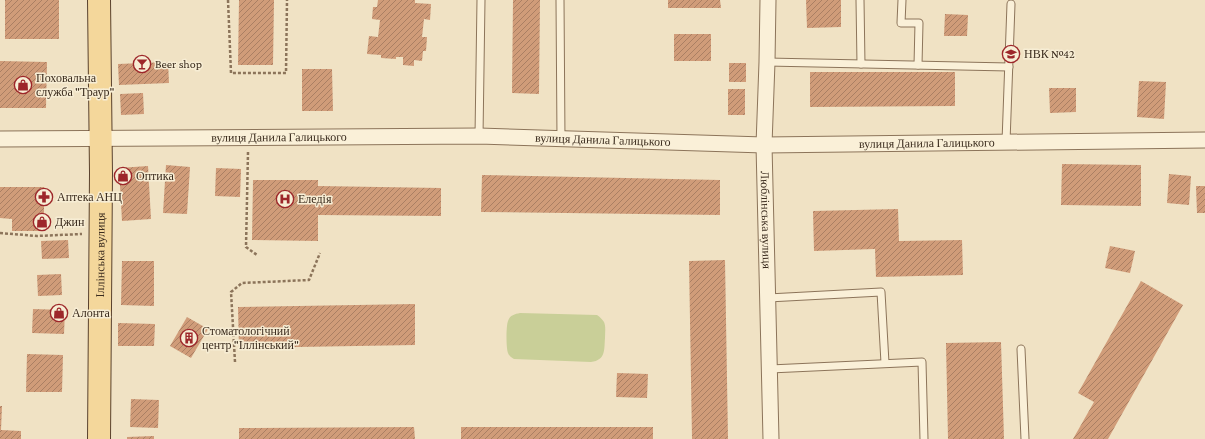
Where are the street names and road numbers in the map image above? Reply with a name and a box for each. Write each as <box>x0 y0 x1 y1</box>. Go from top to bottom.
street label: вулиця Данила Галицького <box>211 130 347 145</box>
street label: вулиця Данила Галицького <box>535 131 671 149</box>
street label: вулиця Данила Галицького <box>859 135 995 151</box>
street label: Люблінська вулиця <box>758 171 774 269</box>
street label: Іллінська вулиця <box>93 212 108 298</box>

